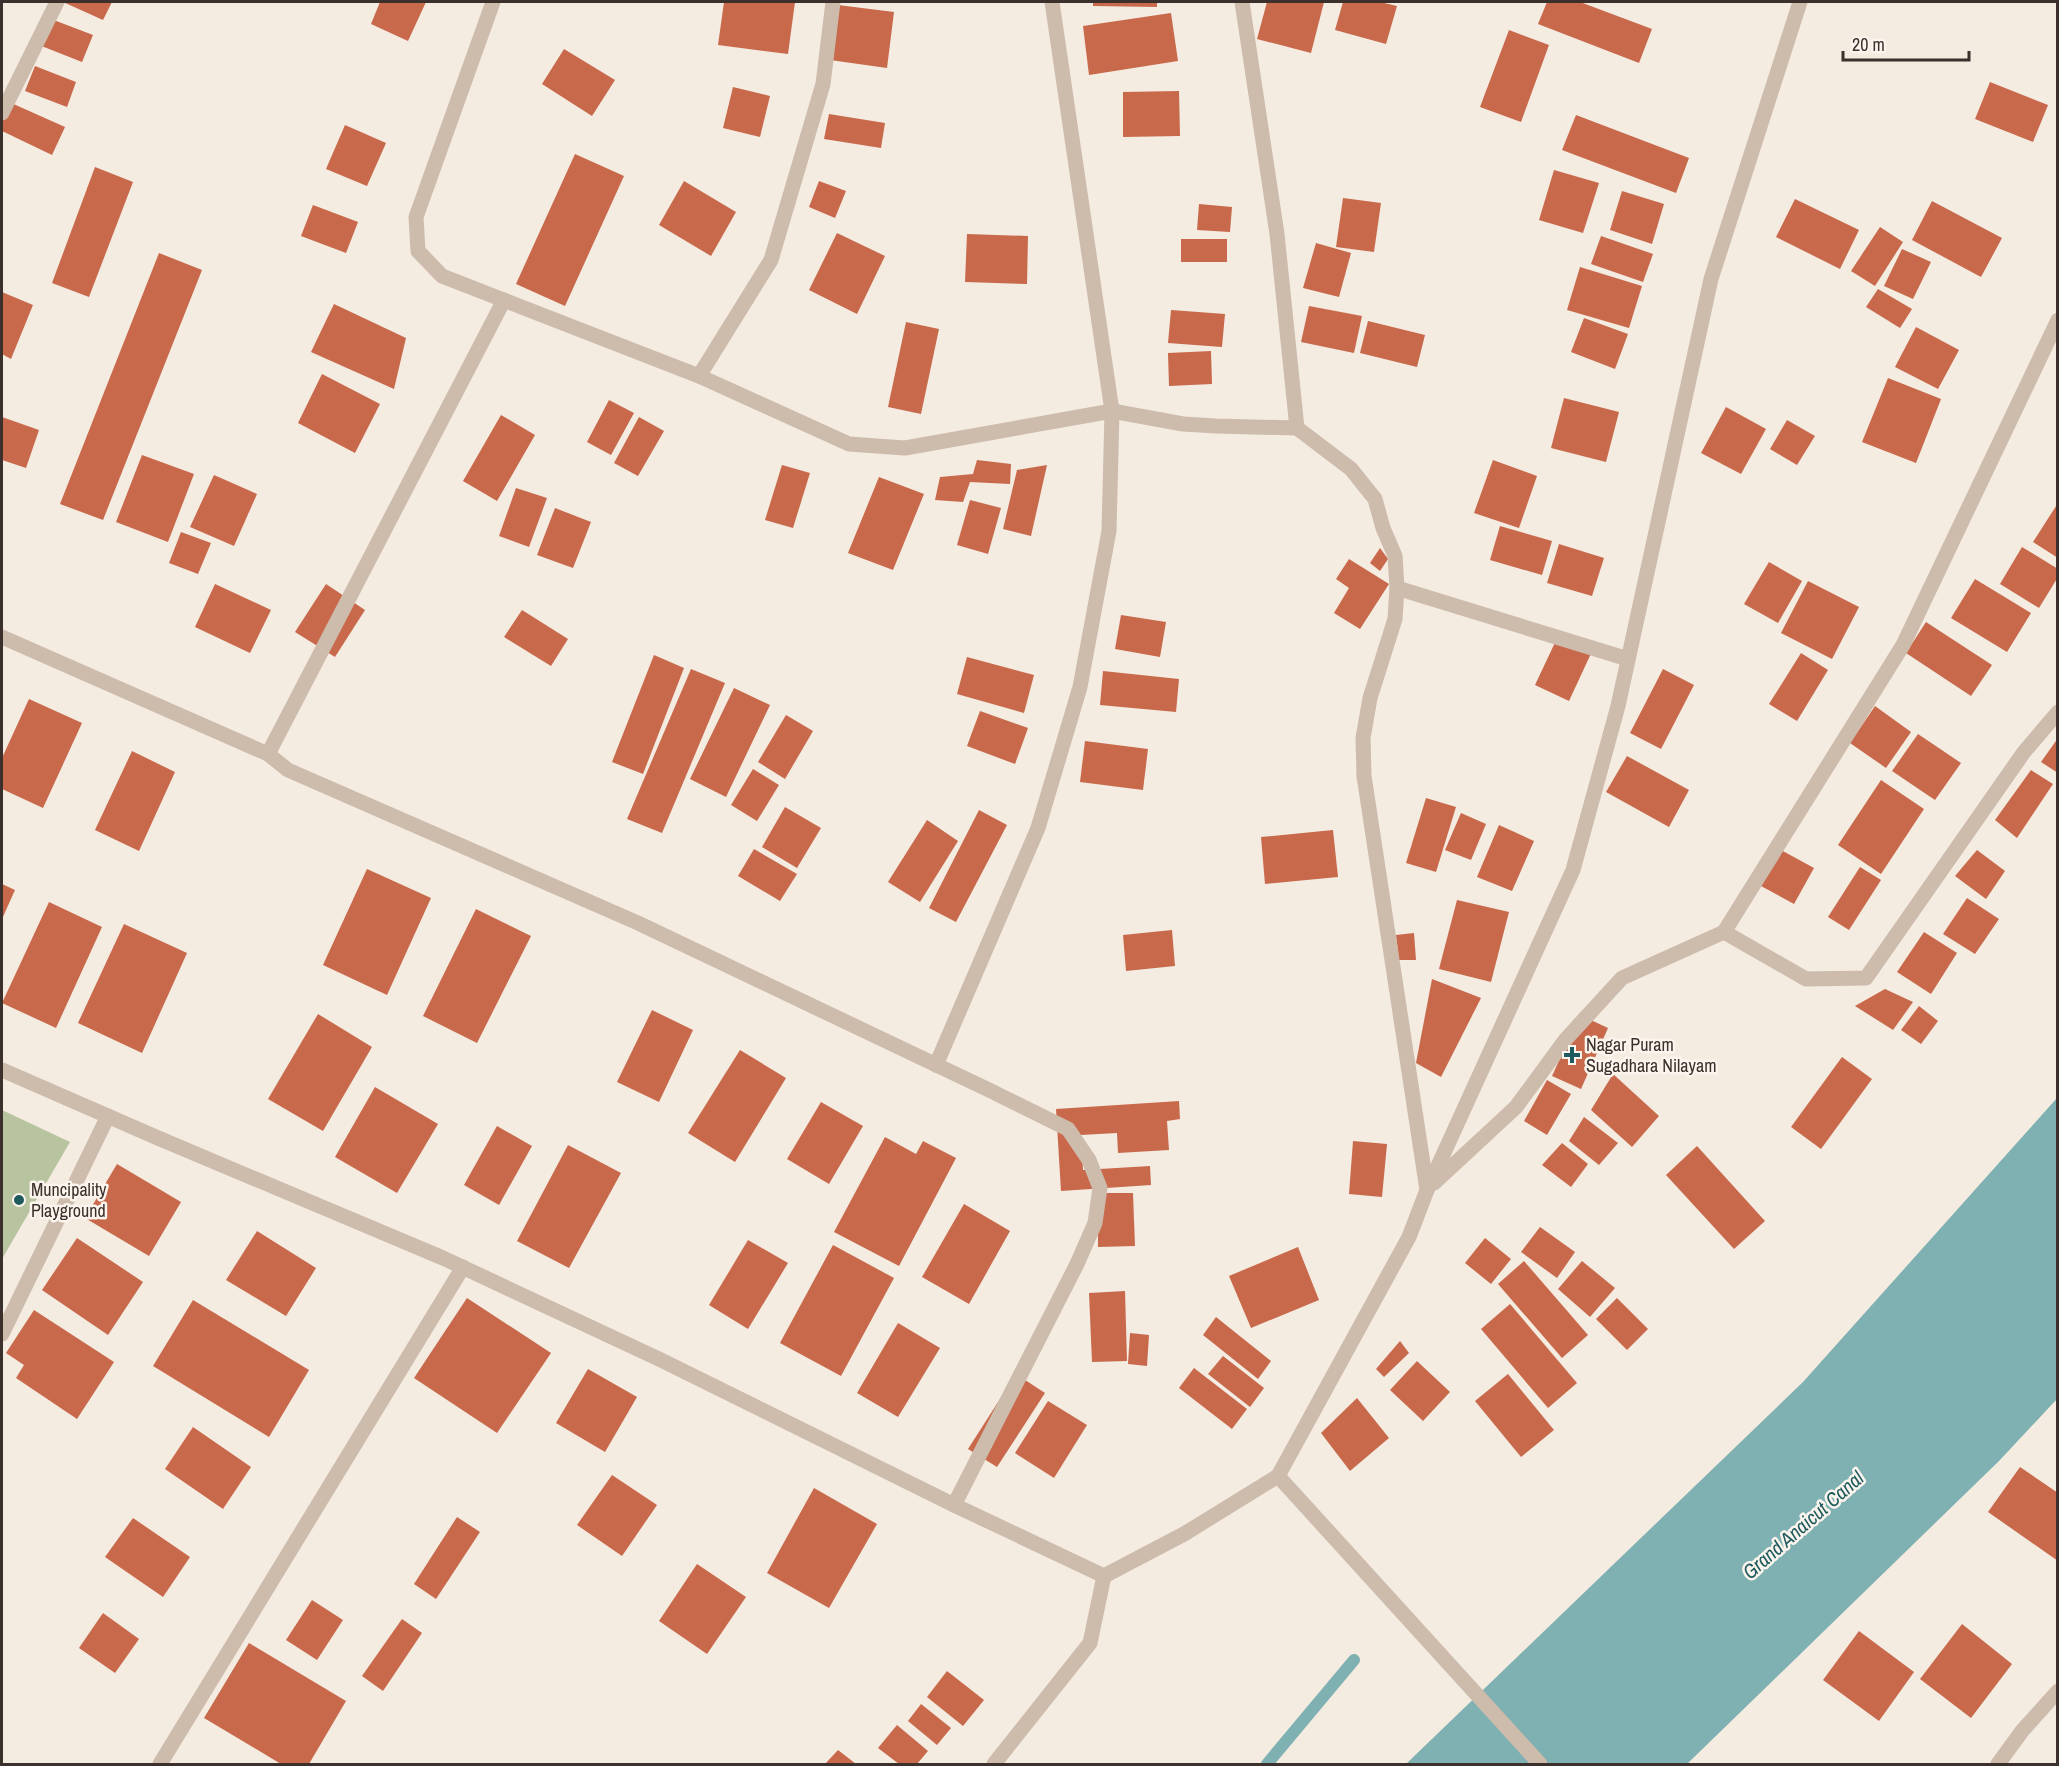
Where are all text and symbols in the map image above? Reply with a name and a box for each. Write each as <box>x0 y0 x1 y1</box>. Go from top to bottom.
scale bar <box>1843 24 1969 62</box>
text: 20 m <box>1852 32 1885 57</box>
place label: Nagar Puram Sugadhara Nilayam <box>1586 1032 1716 1078</box>
marker: Nagar Puram Sugadhara Nilayam <box>1563 1046 1581 1064</box>
place label: Muncipality Playground <box>31 1177 107 1223</box>
marker: Muncipality Playground <box>12 1193 26 1207</box>
water label: Grand Anaicut Canal <box>1736 1464 1869 1585</box>

